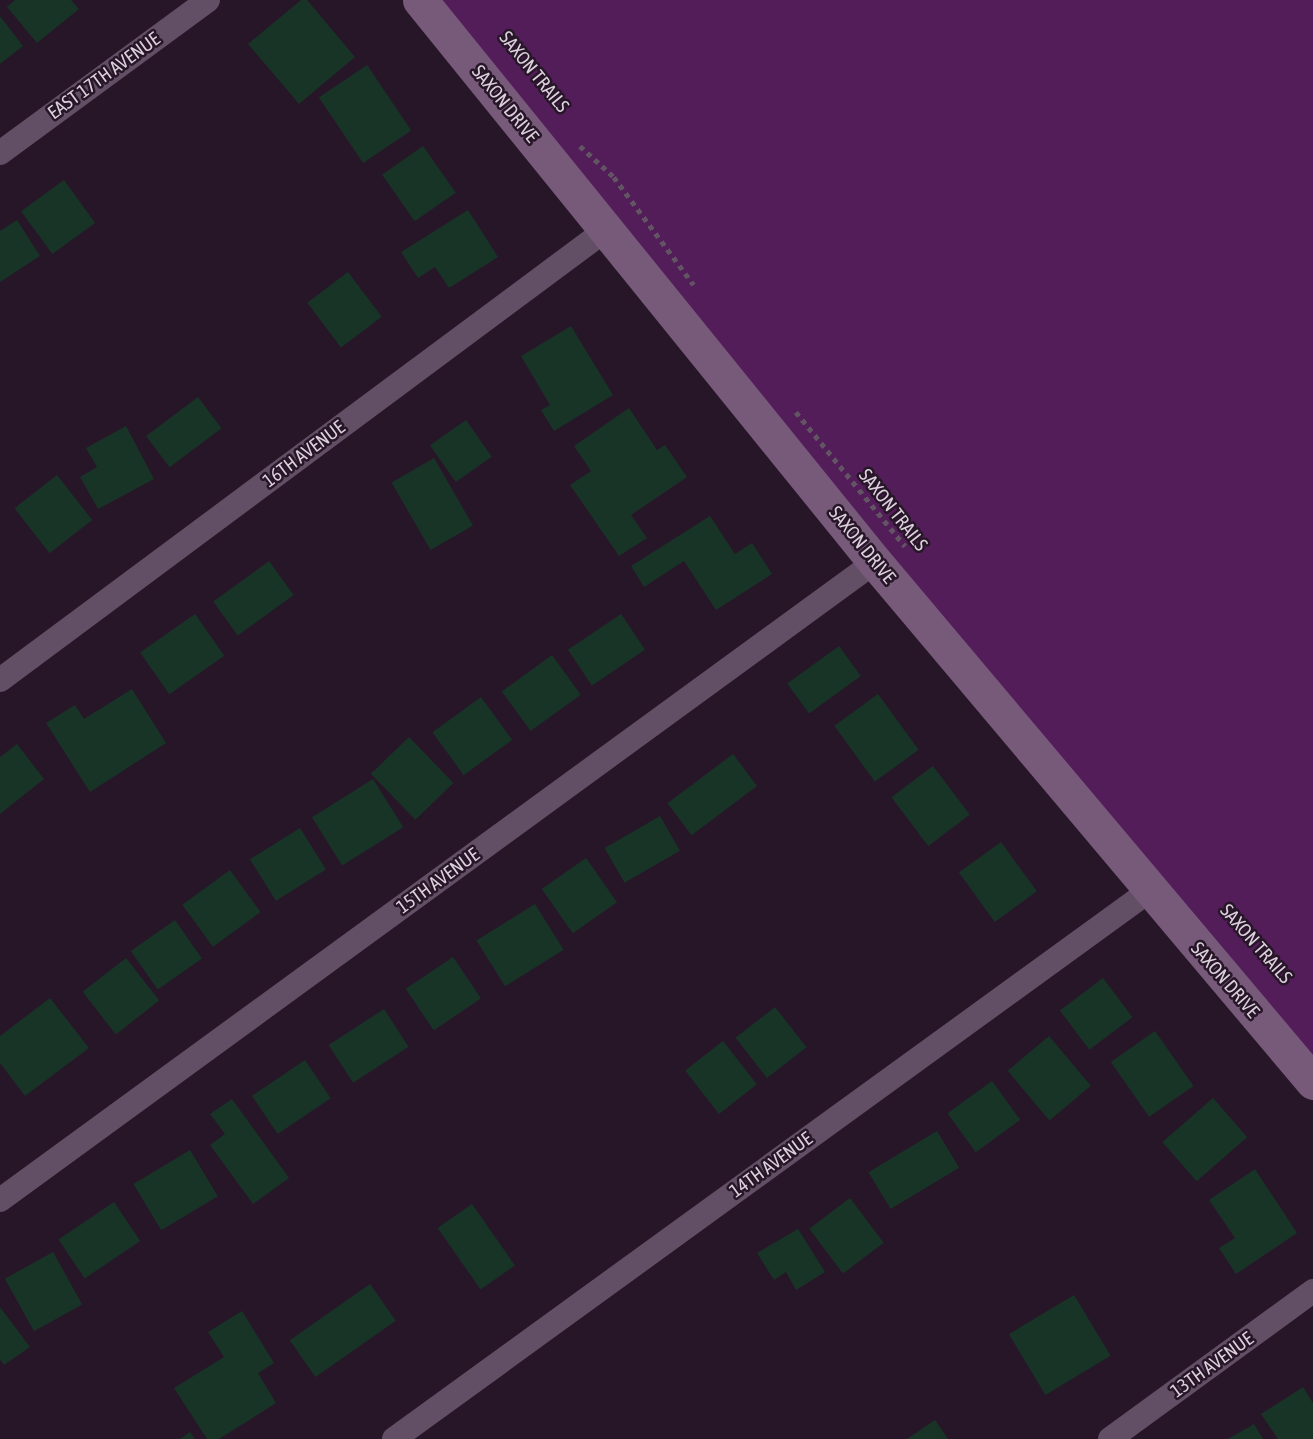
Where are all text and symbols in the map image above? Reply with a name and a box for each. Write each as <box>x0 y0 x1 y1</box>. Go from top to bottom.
street label: SAXON TRAILS <box>494 27 574 117</box>
street label: EAST 17TH AVENUE <box>43 28 165 124</box>
street label: SAXON DRIVE <box>467 61 543 147</box>
street label: 16TH AVENUE <box>259 416 349 492</box>
street label: SAXON TRAILS <box>854 464 932 556</box>
street label: SAXON DRIVE <box>824 502 900 588</box>
street label: 15TH AVENUE <box>392 843 484 919</box>
street label: SAXON TRAILS <box>1215 900 1297 988</box>
street label: SAXON DRIVE <box>1186 937 1264 1023</box>
street label: 14TH AVENUE <box>725 1127 817 1203</box>
street label: 13TH AVENUE <box>1166 1327 1258 1403</box>

